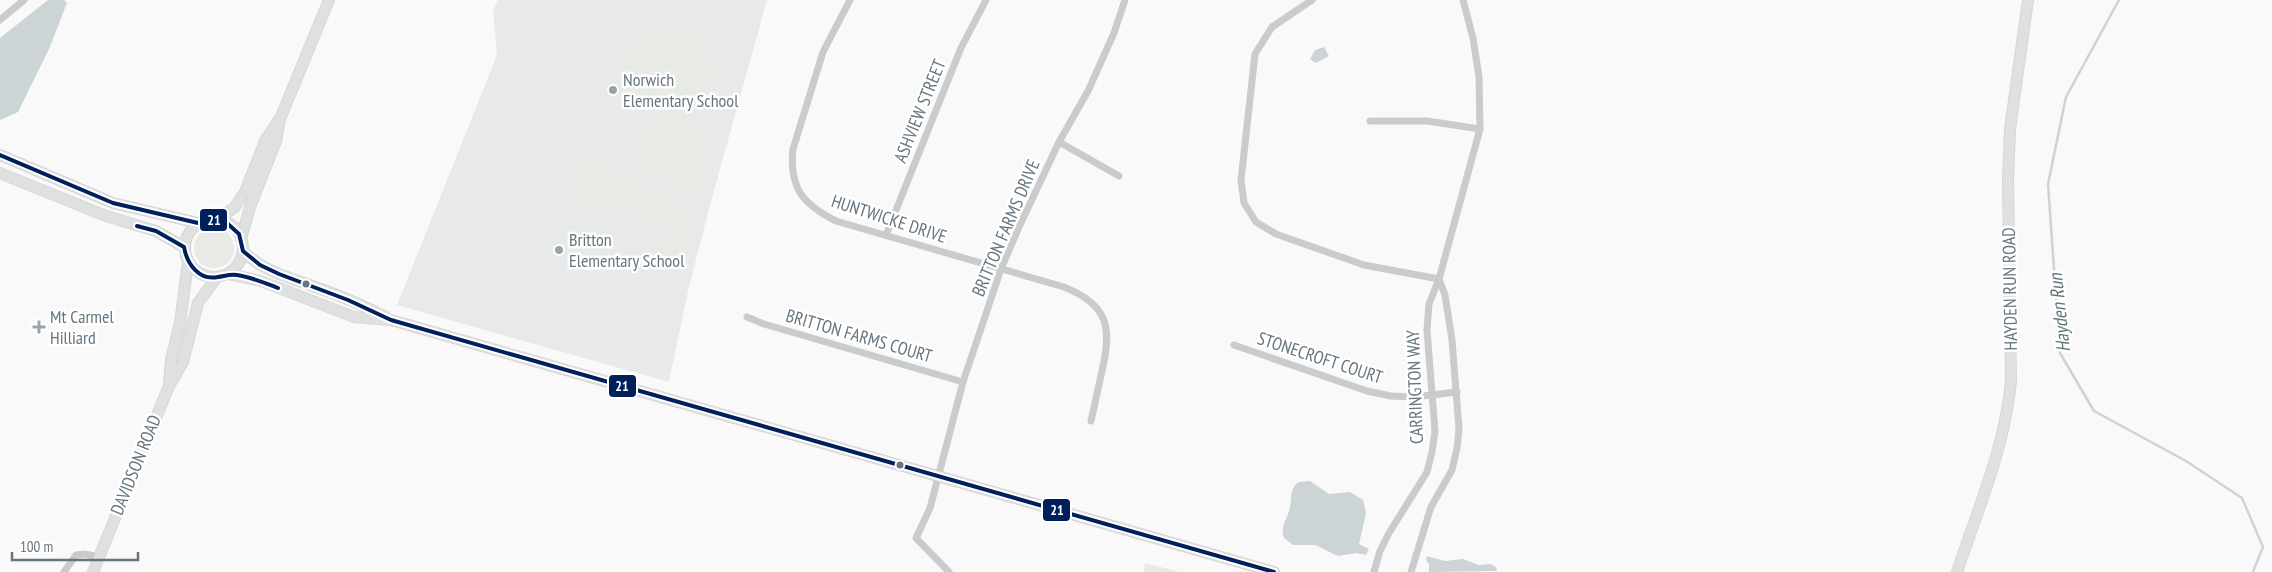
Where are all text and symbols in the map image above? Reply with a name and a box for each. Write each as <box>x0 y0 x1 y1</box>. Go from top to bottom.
street label: ASHVIEW STREET <box>888 56 951 166</box>
place label: Norwich Elementary School <box>623 68 739 112</box>
marker: Norwich Elementary School <box>607 84 619 96</box>
street label: BRITTON FARMS DRIVE <box>966 156 1045 300</box>
street label: HUNTWICKE DRIVE <box>829 189 950 248</box>
line badge: 21 <box>199 208 228 232</box>
text: 21 <box>207 211 221 229</box>
street label: HAYDEN RUN ROAD <box>1997 227 2022 351</box>
place label: Britton Elementary School <box>569 228 685 272</box>
marker: Britton Elementary School <box>553 244 565 256</box>
water label: Hayden Run <box>2043 271 2075 354</box>
unlabelled marker <box>301 279 311 289</box>
street label: BRITTON FARMS COURT <box>783 304 935 367</box>
place label: Mt Carmel Hilliard <box>50 305 115 349</box>
marker: Mt Carmel Hilliard <box>32 320 46 334</box>
street label: STONECROFT COURT <box>1255 326 1386 389</box>
street label: CARRINGTON WAY <box>1401 329 1428 444</box>
line badge: 21 <box>608 374 637 398</box>
text: 21 <box>615 377 629 395</box>
street label: DAVIDSON ROAD <box>105 412 166 518</box>
unlabelled marker <box>895 460 905 470</box>
line badge: 21 <box>1042 498 1071 522</box>
text: 21 <box>1050 501 1064 519</box>
scale bar <box>12 530 139 562</box>
text: 100 m <box>20 537 53 556</box>

